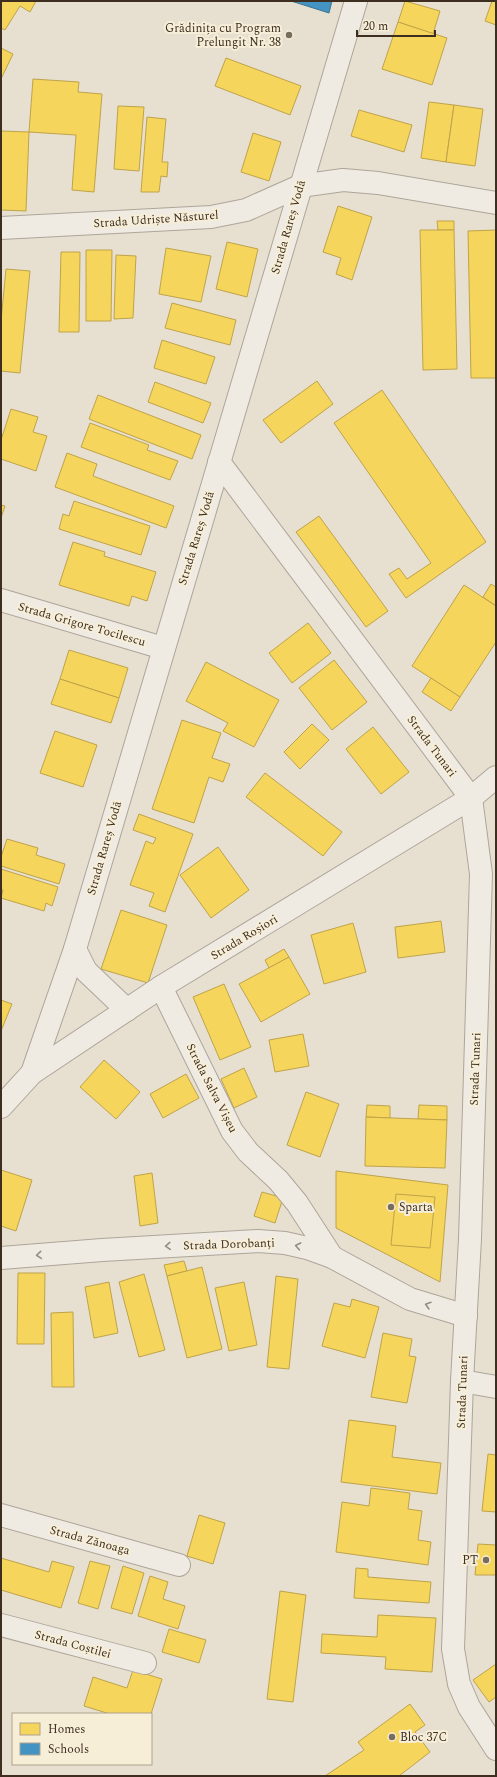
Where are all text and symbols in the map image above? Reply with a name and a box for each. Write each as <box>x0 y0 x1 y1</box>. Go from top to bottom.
scale bar <box>357 12 435 38</box>
text: 20 m <box>363 17 388 36</box>
place label: Grădinița cu Program Prelungit Nr. 38 <box>165 19 281 52</box>
marker: Grădinița cu Program Prelungit Nr. 38 <box>284 30 294 40</box>
street label: Strada Rareș Vodă <box>266 178 311 277</box>
street label: Strada Udriște Năsturel <box>93 206 219 233</box>
street label: Strada Rareș Vodă <box>173 489 220 587</box>
street label: Strada Grigore Tocilescu <box>16 597 148 652</box>
street label: Strada Tunari <box>402 711 461 781</box>
street label: Strada Rareș Vodă <box>82 799 127 898</box>
street label: Strada Roșiori <box>207 910 282 965</box>
street label: Strada Tunari <box>465 1032 486 1106</box>
street label: Strada Salva Vișeu <box>181 1040 242 1136</box>
place label: Sparta <box>399 1198 433 1217</box>
marker: Sparta <box>386 1202 396 1212</box>
street label: Strada Dorobanți <box>183 1233 275 1256</box>
one-way arrow <box>165 1242 171 1251</box>
one-way arrow <box>295 1242 301 1251</box>
one-way arrow <box>36 1250 42 1259</box>
one-way arrow <box>425 1301 432 1310</box>
street label: Strada Tunari <box>452 1355 473 1429</box>
street label: Strada Zănoaga <box>48 1521 132 1560</box>
place label: PT <box>462 1551 478 1570</box>
marker: PT <box>481 1555 491 1565</box>
street label: Strada Coștilei <box>32 1625 113 1664</box>
legend <box>12 1713 152 1765</box>
text: Homes <box>48 1720 86 1739</box>
place label: Bloc 37C <box>400 1728 447 1747</box>
marker: Bloc 37C <box>387 1732 397 1742</box>
text: Schools <box>48 1740 89 1759</box>

